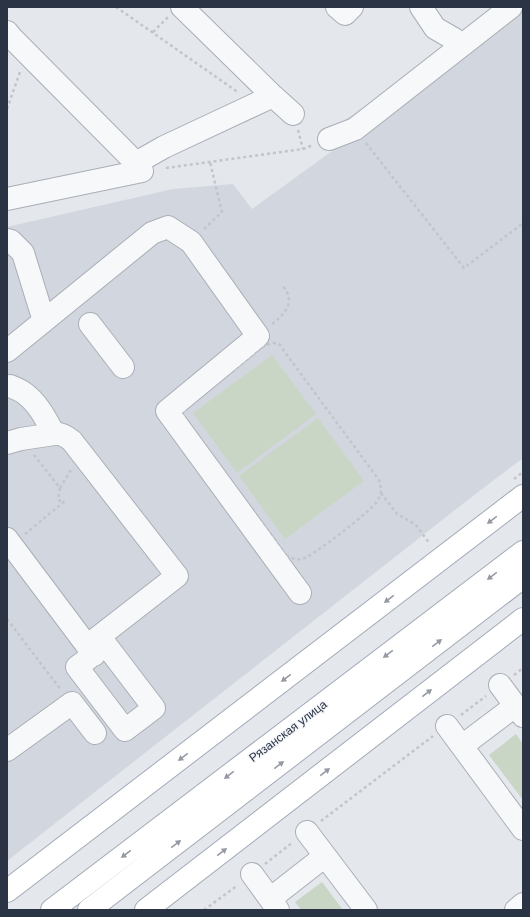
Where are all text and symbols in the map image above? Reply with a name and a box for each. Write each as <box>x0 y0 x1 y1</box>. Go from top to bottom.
one-way arrow <box>487 515 497 523</box>
one-way arrow <box>487 571 497 579</box>
one-way arrow <box>383 594 394 603</box>
one-way arrow <box>432 639 443 647</box>
one-way arrow <box>383 650 394 659</box>
one-way arrow <box>280 673 291 682</box>
one-way arrow <box>422 689 433 697</box>
street label: Рязанская улица <box>246 697 330 765</box>
one-way arrow <box>177 753 188 761</box>
one-way arrow <box>273 760 284 769</box>
one-way arrow <box>319 768 330 777</box>
one-way arrow <box>224 771 235 780</box>
one-way arrow <box>170 839 181 848</box>
one-way arrow <box>216 848 227 856</box>
one-way arrow <box>120 850 131 858</box>

